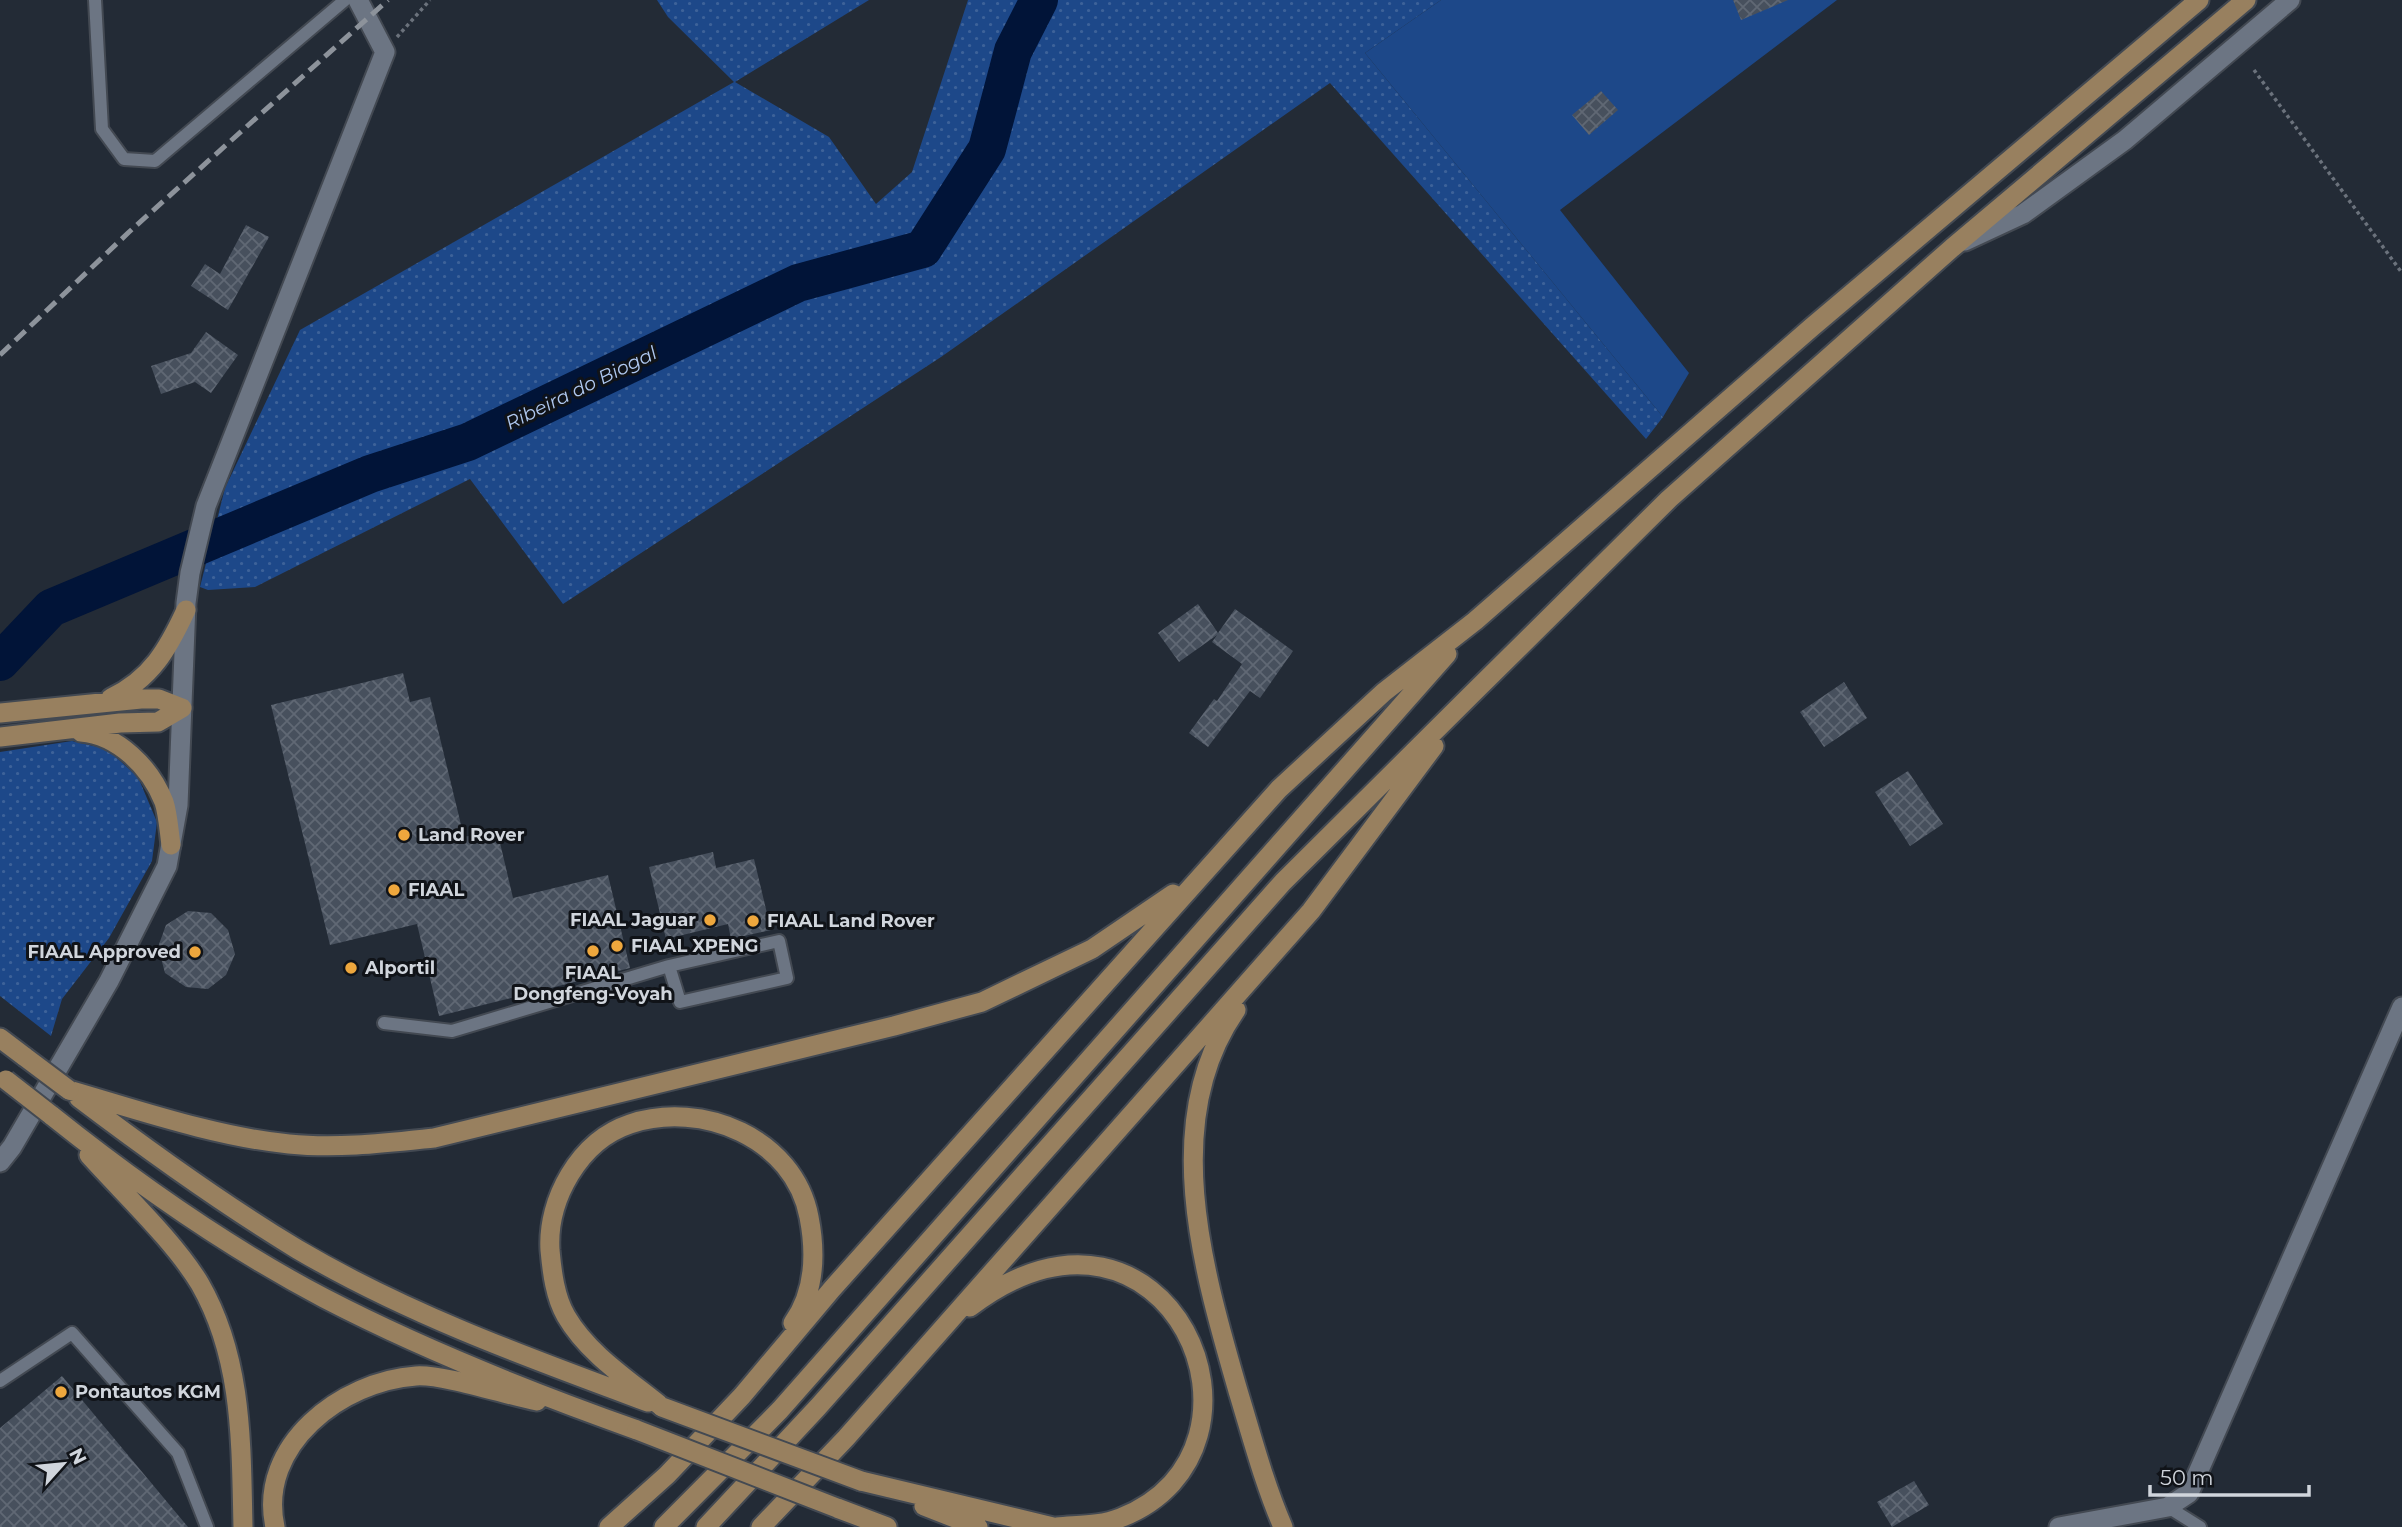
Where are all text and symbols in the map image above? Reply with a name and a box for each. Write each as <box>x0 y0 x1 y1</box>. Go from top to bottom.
water label: Ribeira do Biogal <box>501 341 661 435</box>
place label: Land Rover <box>418 824 525 846</box>
marker: Land Rover <box>396 827 412 843</box>
place label: FIAAL <box>408 879 464 901</box>
marker: FIAAL <box>386 882 402 898</box>
place label: FIAAL Jaguar <box>570 909 696 931</box>
place label: FIAAL Land Rover <box>767 910 935 932</box>
marker: FIAAL Jaguar <box>702 912 718 928</box>
marker: FIAAL Land Rover <box>745 913 761 929</box>
place label: FIAAL XPENG <box>631 935 758 957</box>
marker: FIAAL XPENG <box>609 938 625 954</box>
place label: FIAAL Approved <box>28 941 181 963</box>
marker: FIAAL Dongfeng-Voyah <box>585 943 601 959</box>
marker: FIAAL Approved <box>187 944 203 960</box>
place label: Alportil <box>364 957 435 979</box>
marker: Alportil <box>343 960 359 976</box>
place label: FIAAL Dongfeng-Voyah <box>513 962 673 1005</box>
place label: Pontautos KGM <box>75 1381 221 1403</box>
marker: Pontautos KGM <box>53 1384 69 1400</box>
north arrow <box>28 1429 98 1499</box>
text: N <box>64 1444 91 1469</box>
scale bar <box>2150 1454 2309 1498</box>
text: 50 m <box>2160 1465 2214 1490</box>

